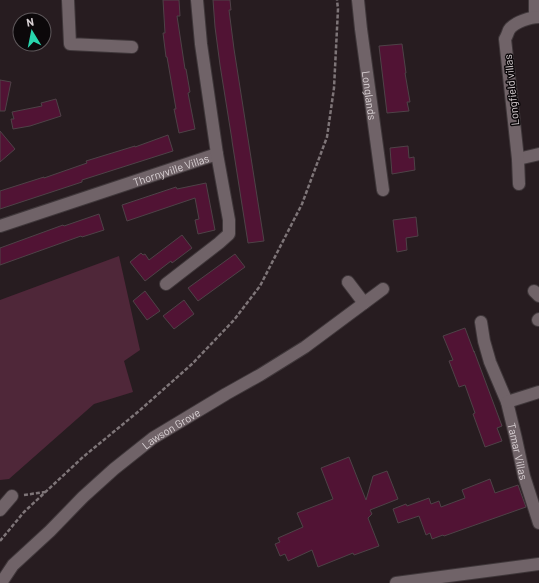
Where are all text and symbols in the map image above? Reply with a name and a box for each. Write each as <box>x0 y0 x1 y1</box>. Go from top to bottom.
north arrow <box>12 12 52 52</box>
text: N <box>25 15 35 29</box>
street label: Longfield villas <box>501 54 521 126</box>
street label: Longlands <box>360 70 380 121</box>
street label: Thornyville Villas <box>131 151 211 188</box>
street label: Lawson Grove <box>139 405 202 451</box>
street label: Tamar Villas <box>506 421 531 481</box>

